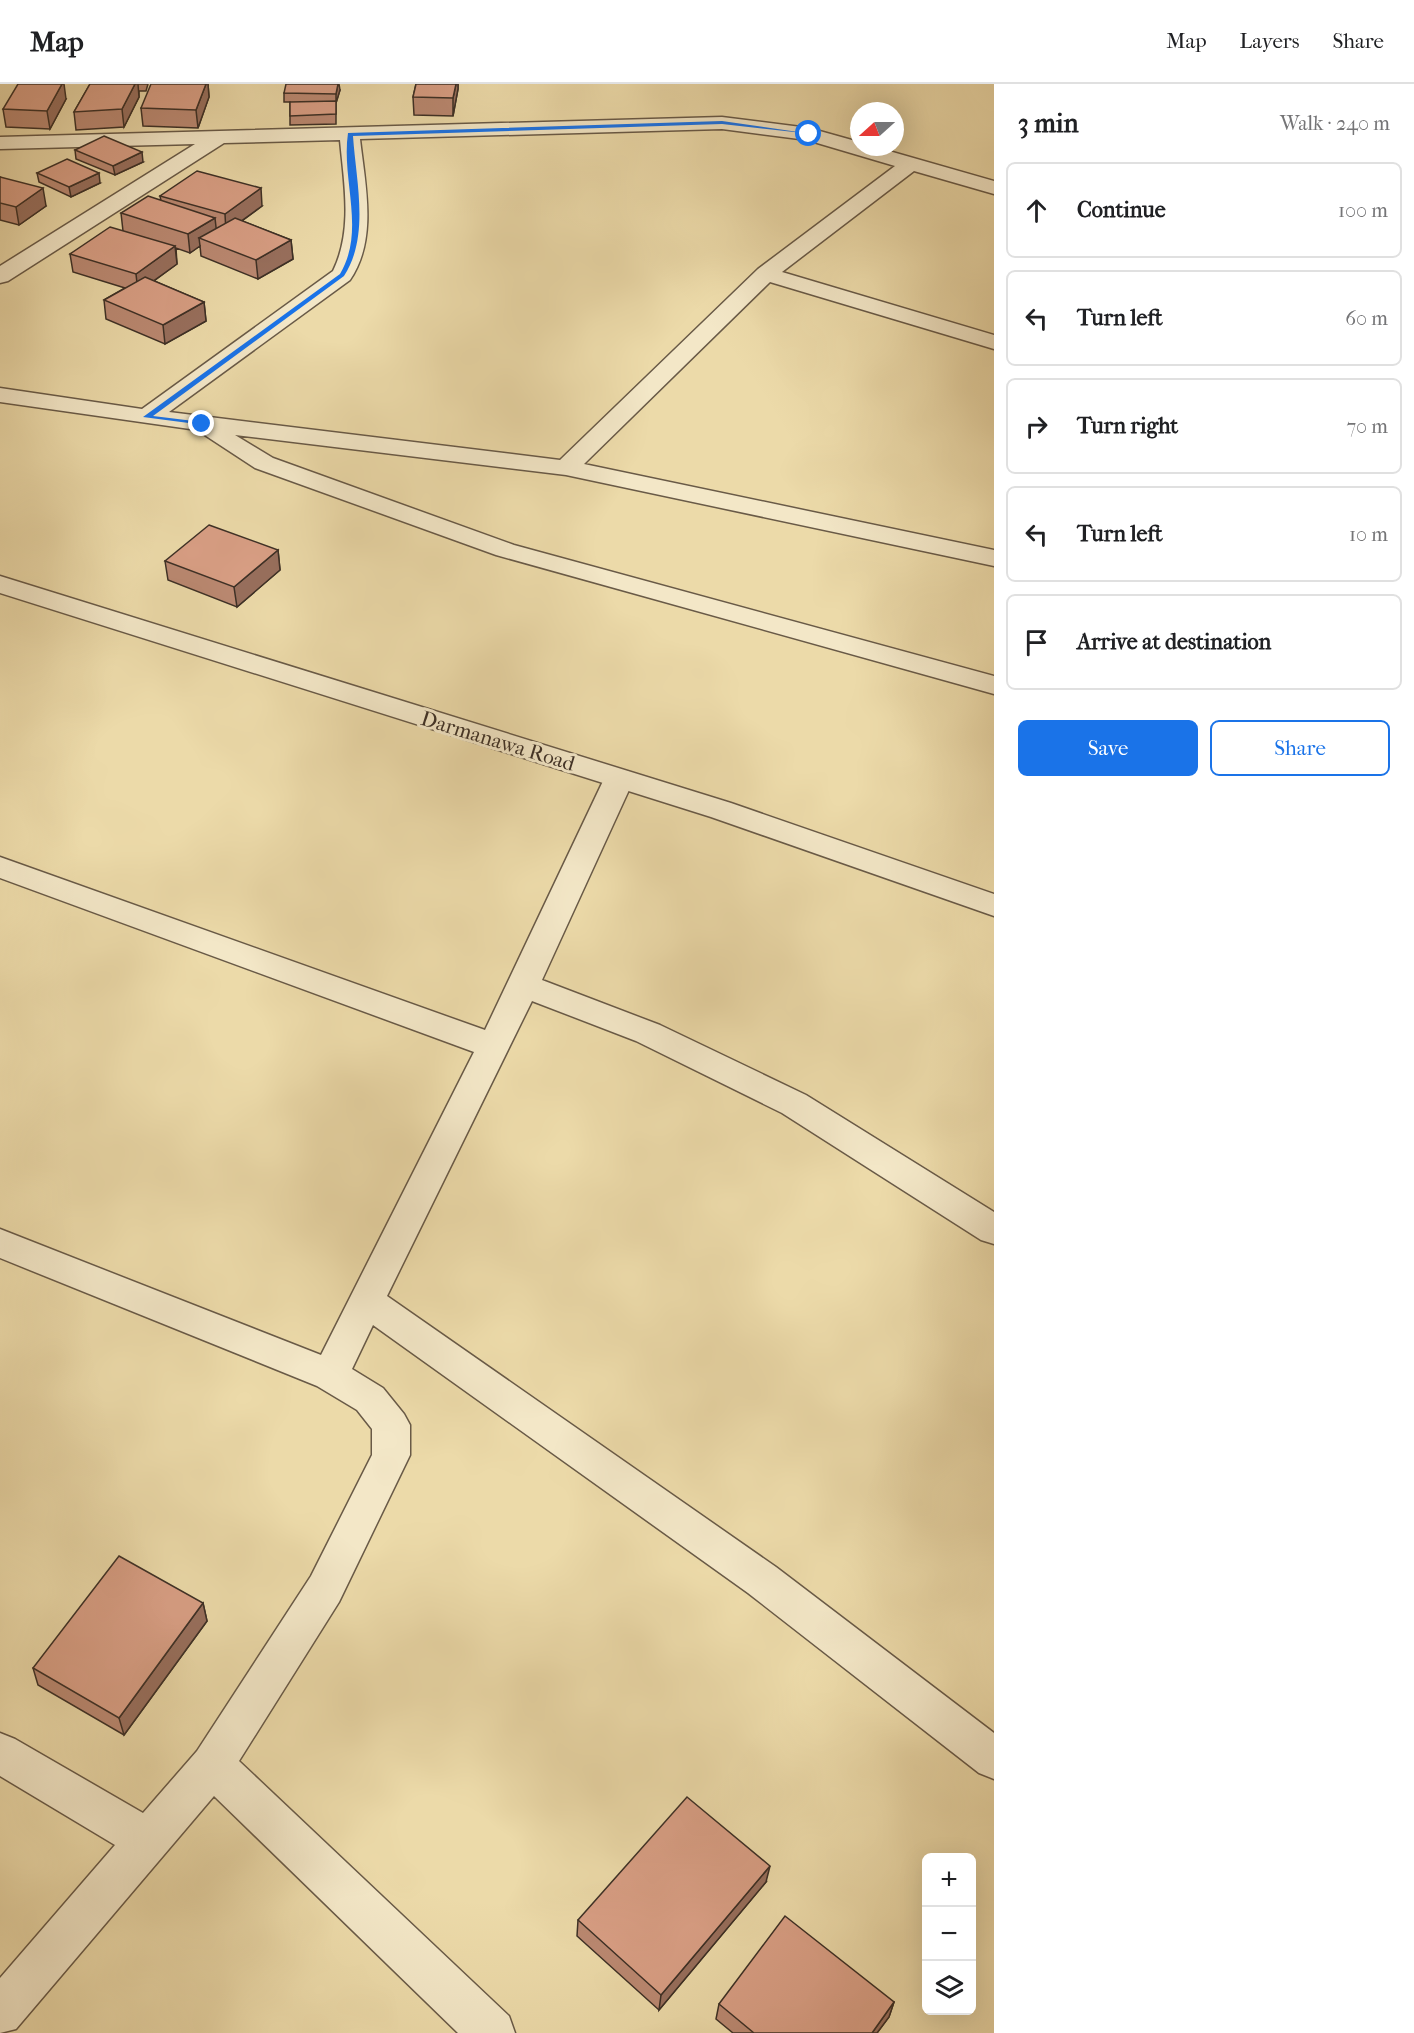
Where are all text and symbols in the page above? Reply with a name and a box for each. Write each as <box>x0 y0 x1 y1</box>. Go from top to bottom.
text: Map <box>30 25 84 58</box>
text: Map <box>1166 29 1207 53</box>
text: Layers <box>1240 29 1299 53</box>
text: Share <box>1332 29 1384 53</box>
north arrow <box>850 102 904 156</box>
text: 3 min <box>1018 108 1079 139</box>
text: Walk · 240 m <box>1280 112 1390 135</box>
route start <box>795 120 821 146</box>
icon: ahead <box>1020 194 1053 227</box>
text: Continue <box>1077 197 1166 223</box>
text: 100 m <box>1338 199 1388 222</box>
icon: left <box>1020 302 1053 335</box>
text: Turn left <box>1077 305 1163 331</box>
text: 60 m <box>1345 307 1388 330</box>
route end <box>188 410 214 436</box>
icon: right <box>1020 410 1053 443</box>
text: Turn right <box>1077 413 1178 439</box>
text: 70 m <box>1346 415 1388 438</box>
icon: left <box>1020 518 1053 551</box>
text: Turn left <box>1077 521 1163 547</box>
text: 10 m <box>1349 523 1388 546</box>
icon: arrive <box>1020 626 1053 659</box>
text: Arrive at destination <box>1077 629 1271 655</box>
street label: Darmanawa Road <box>418 706 578 776</box>
button: Save <box>1018 720 1198 776</box>
button: Share <box>1210 720 1390 776</box>
map controls <box>922 1853 976 2015</box>
button: + <box>922 1853 976 1907</box>
button: − <box>922 1907 976 1961</box>
button: layers <box>922 1961 976 2015</box>

